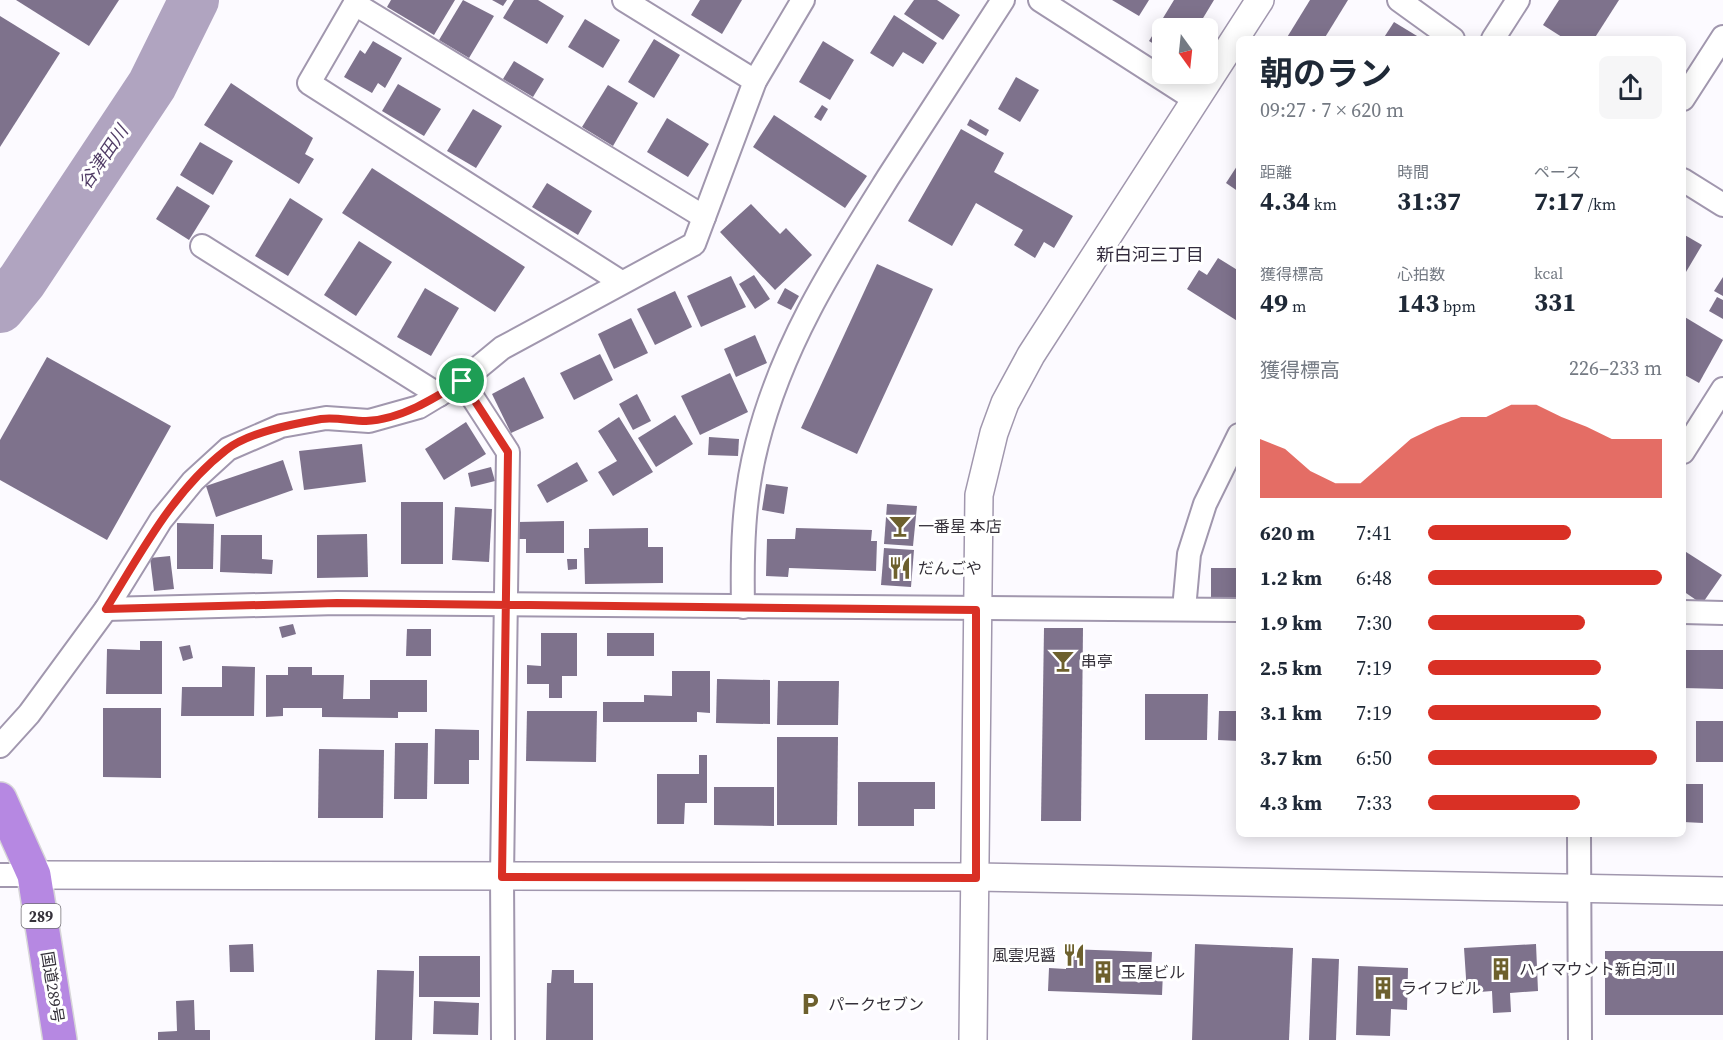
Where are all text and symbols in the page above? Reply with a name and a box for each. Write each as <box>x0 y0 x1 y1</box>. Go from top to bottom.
north arrow <box>1152 18 1218 84</box>
map controls <box>1152 18 1218 84</box>
text: 朝のラン <box>1260 51 1392 96</box>
button: share <box>1599 56 1662 119</box>
text: 09:27 · 7 × 620 m <box>1260 96 1404 124</box>
water label: 谷津田川 <box>73 119 135 194</box>
text: 距離 <box>1260 161 1292 183</box>
text: 時間 <box>1397 161 1429 183</box>
text: ペース <box>1534 161 1581 183</box>
text: 4.34 <box>1260 183 1310 219</box>
text: 31:37 <box>1397 183 1461 219</box>
text: 7:17 <box>1534 183 1584 219</box>
text: km <box>1310 193 1337 215</box>
text: /km <box>1584 193 1616 215</box>
district label: 新白河三丁目 <box>1096 242 1204 267</box>
text: kcal <box>1534 262 1563 284</box>
text: 獲得標高 <box>1260 263 1324 285</box>
text: 心拍数 <box>1397 263 1445 285</box>
text: 331 <box>1534 284 1576 320</box>
text: 49 <box>1260 285 1288 321</box>
text: 143 <box>1397 285 1439 321</box>
text: m <box>1288 295 1306 317</box>
text: bpm <box>1439 295 1476 317</box>
text: 226–233 m <box>1569 354 1662 382</box>
pin <box>436 355 487 406</box>
text: 獲得標高 <box>1260 356 1340 384</box>
icon: arrive <box>445 364 478 397</box>
bar icon: 一番星 本店 <box>887 513 913 539</box>
place label: 一番星 本店 <box>918 515 1002 537</box>
text: 620 m <box>1260 519 1315 547</box>
text: 7:41 <box>1356 519 1392 547</box>
restaurant icon: だんごや <box>887 555 913 581</box>
place label: だんごや <box>918 557 982 579</box>
text: 1.2 km <box>1260 564 1322 592</box>
text: 6:48 <box>1356 564 1392 592</box>
text: 1.9 km <box>1260 609 1322 637</box>
text: 7:30 <box>1356 609 1392 637</box>
bar icon: 串亭 <box>1050 648 1076 674</box>
place label: 串亭 <box>1081 650 1113 672</box>
text: 2.5 km <box>1260 654 1322 682</box>
text: 7:19 <box>1356 654 1392 682</box>
text: 3.1 km <box>1260 699 1322 727</box>
text: 7:19 <box>1356 699 1392 727</box>
text: 3.7 km <box>1260 744 1322 772</box>
text: 6:50 <box>1356 744 1392 772</box>
text: 4.3 km <box>1260 789 1322 817</box>
text: 7:33 <box>1356 789 1392 817</box>
road number: 289 <box>22 904 60 928</box>
restaurant icon: 風雲児醤 <box>1061 942 1087 968</box>
place label: 風雲児醤 <box>992 944 1056 966</box>
street label: 国道289号 <box>37 950 69 1024</box>
building icon: ハイマウント新白河Ⅱ <box>1488 956 1514 982</box>
place label: ハイマウント新白河Ⅱ <box>1519 958 1679 980</box>
building icon: 玉屋ビル <box>1090 959 1116 985</box>
place label: 玉屋ビル <box>1121 961 1185 983</box>
building icon: ライフビル <box>1370 975 1396 1001</box>
place label: ライフビル <box>1401 977 1481 999</box>
parking icon: パークセブン <box>797 991 823 1017</box>
place label: パークセブン <box>828 993 924 1015</box>

